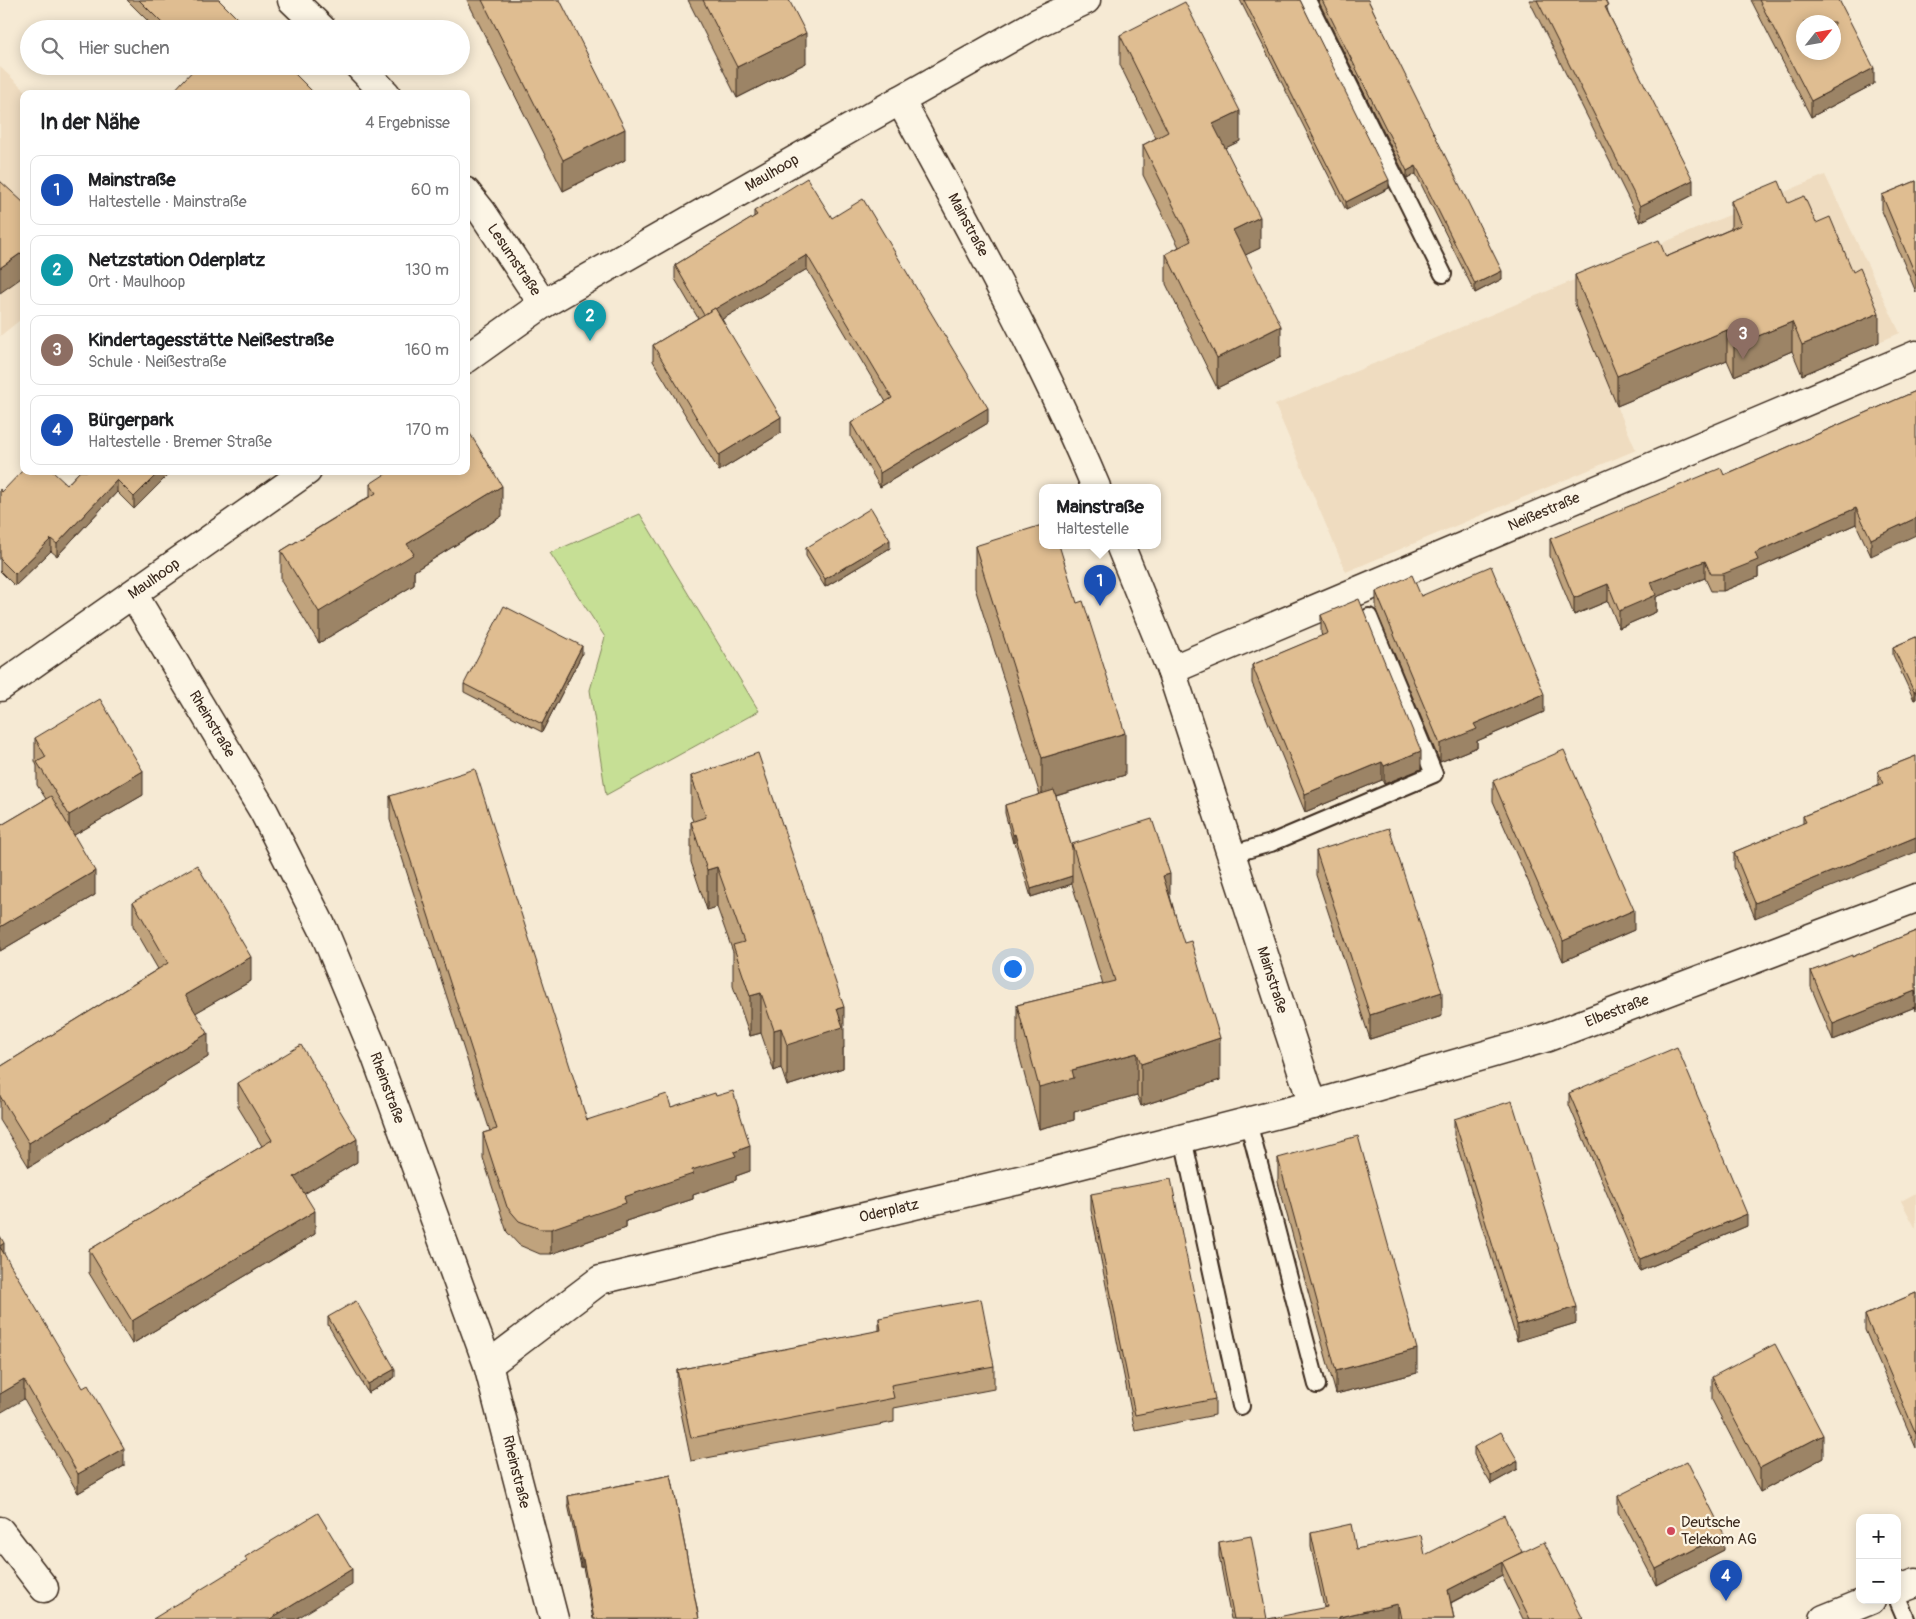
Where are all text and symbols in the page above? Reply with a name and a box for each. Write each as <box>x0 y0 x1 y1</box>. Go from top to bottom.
north arrow <box>1796 15 1841 60</box>
search box <box>20 20 470 75</box>
icon: search <box>38 34 66 62</box>
text: Hier suchen <box>78 36 170 60</box>
text: In der Nähe <box>40 109 140 136</box>
text: 4 Ergebnisse <box>365 113 450 133</box>
street label: Maulhoop <box>742 150 802 196</box>
text: Mainstraße <box>88 168 176 192</box>
text: 1 <box>54 180 60 200</box>
text: 60 m <box>411 180 449 200</box>
street label: Mainstraße <box>943 190 993 261</box>
text: Haltestelle · Mainstraße <box>88 192 247 212</box>
street label: Lesumstraße <box>483 220 545 300</box>
text: Netzstation Oderplatz <box>88 248 265 272</box>
text: 2 <box>53 260 61 280</box>
text: 130 m <box>405 260 449 280</box>
text: Ort · Maulhoop <box>88 272 185 292</box>
pin: 2 <box>574 300 606 341</box>
pin: 3 <box>1727 318 1759 359</box>
text: Kindertagesstätte Neißestraße <box>88 328 334 352</box>
text: 3 <box>53 340 61 360</box>
text: 160 m <box>405 340 449 360</box>
text: Schule · Neißestraße <box>88 352 226 372</box>
text: Bürgerpark <box>88 408 174 432</box>
text: 4 <box>52 420 62 440</box>
text: 170 m <box>406 420 449 440</box>
text: Haltestelle · Bremer Straße <box>88 432 272 452</box>
popup <box>1039 484 1161 549</box>
street label: Neißestraße <box>1505 488 1583 536</box>
text: Mainstraße <box>1056 495 1144 519</box>
text: Haltestelle <box>1056 519 1129 539</box>
street label: Maulhoop <box>124 554 184 604</box>
pin: 1 <box>1084 565 1116 606</box>
street label: Rheinstraße <box>185 687 240 761</box>
street label: Mainstraße <box>1252 944 1292 1016</box>
your location <box>1000 956 1026 982</box>
street label: Elbestraße <box>1582 990 1652 1032</box>
street label: Rheinstraße <box>365 1050 409 1127</box>
street label: Oderplatz <box>857 1195 921 1227</box>
street label: Rheinstraße <box>498 1434 534 1511</box>
place label: Deutsche Telekom AG <box>1681 1513 1757 1549</box>
map controls <box>1856 1514 1901 1604</box>
button: + <box>1856 1514 1901 1559</box>
marker: Deutsche Telekom AG <box>1665 1525 1677 1537</box>
button: − <box>1856 1559 1901 1604</box>
pin: 4 <box>1710 1560 1742 1601</box>

